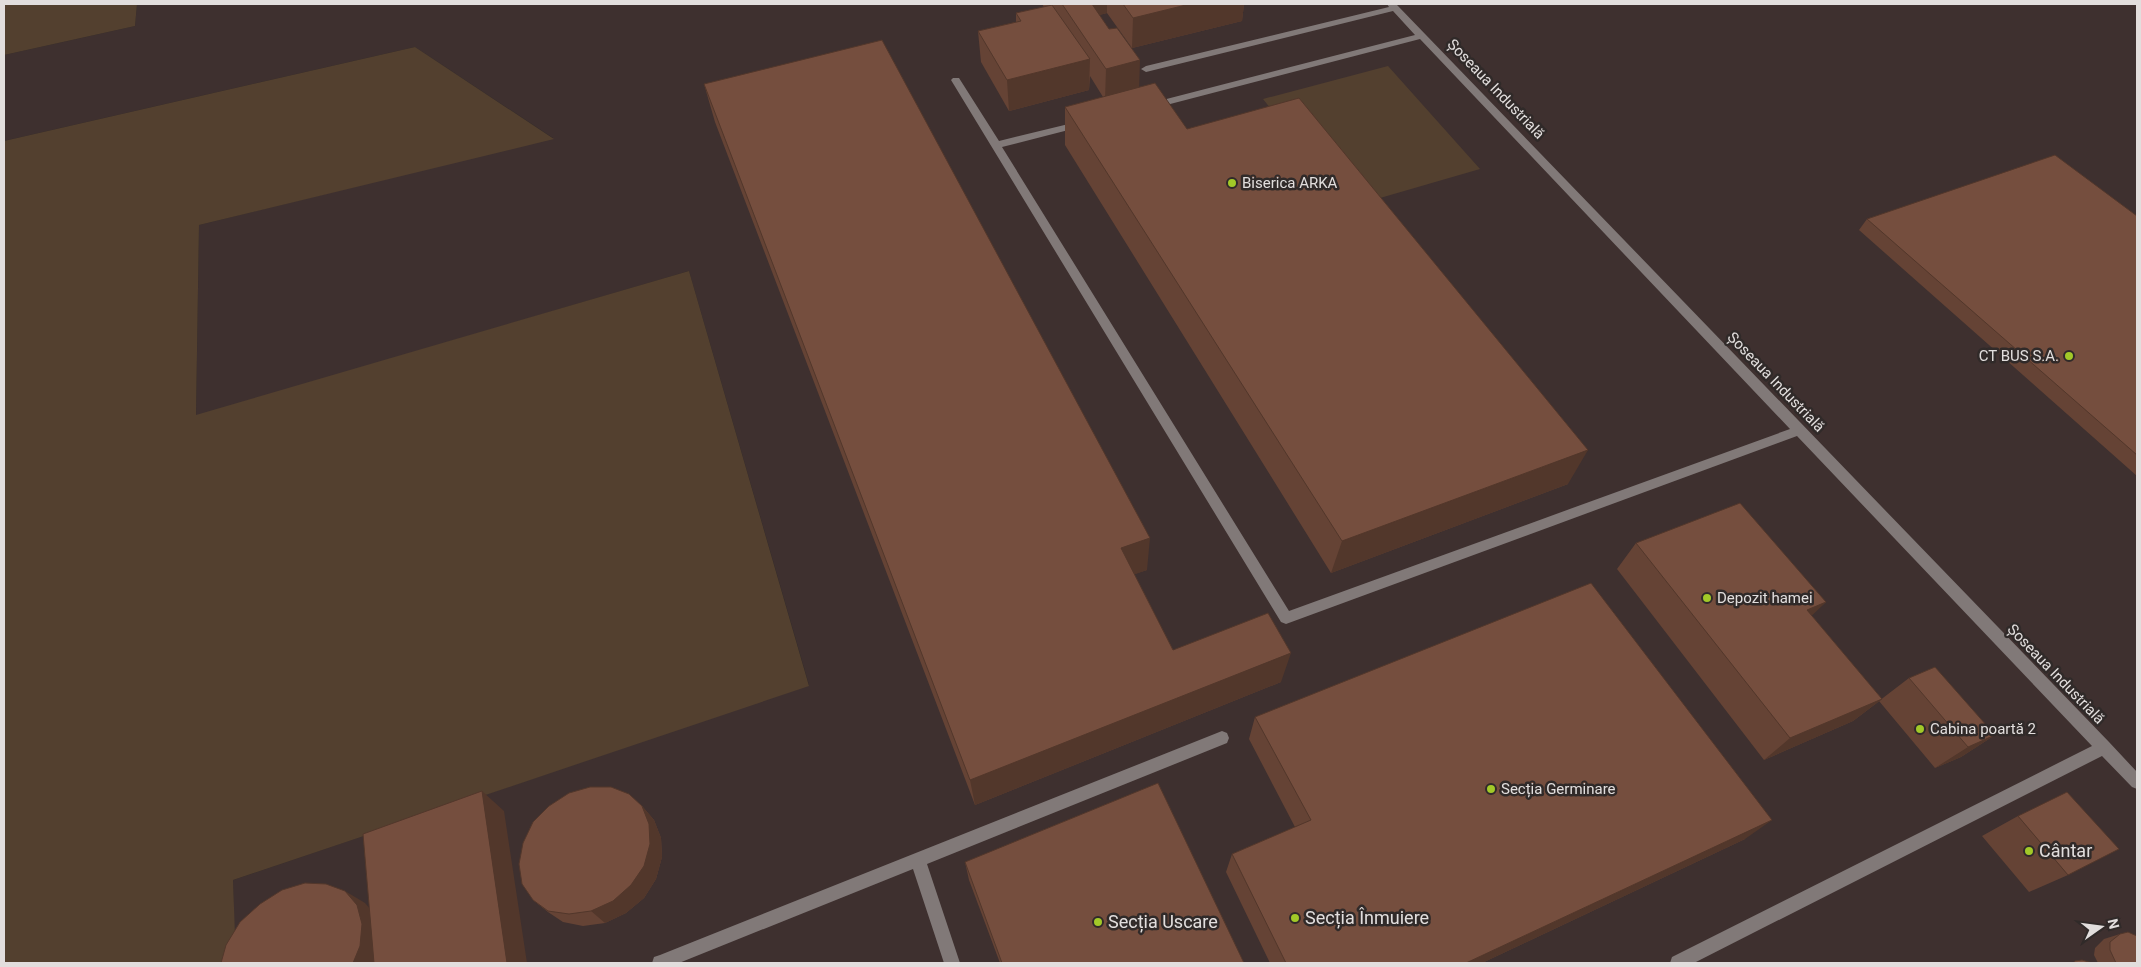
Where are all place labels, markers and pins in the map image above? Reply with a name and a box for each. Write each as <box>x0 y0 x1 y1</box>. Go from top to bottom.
place label: Biserica ARKA <box>1242 174 1338 192</box>
marker: Biserica ARKA <box>1226 177 1238 189</box>
place label: CT BUS S.A. <box>1979 347 2059 365</box>
marker: CT BUS S.A. <box>2063 350 2075 362</box>
place label: Depozit hamei <box>1717 589 1813 607</box>
marker: Depozit hamei <box>1701 592 1713 604</box>
place label: Cabina poartă 2 <box>1930 720 2036 738</box>
marker: Cabina poartă 2 <box>1914 723 1926 735</box>
place label: Secția Germinare <box>1501 780 1616 798</box>
marker: Secția Germinare <box>1485 783 1497 795</box>
place label: Cântar <box>2039 840 2092 861</box>
marker: Cântar <box>2023 845 2035 857</box>
place label: Secția Înmuiere <box>1305 907 1429 929</box>
place label: Secția Uscare <box>1108 911 1218 933</box>
marker: Secția Înmuiere <box>1289 912 1301 924</box>
marker: Secția Uscare <box>1092 916 1104 928</box>

